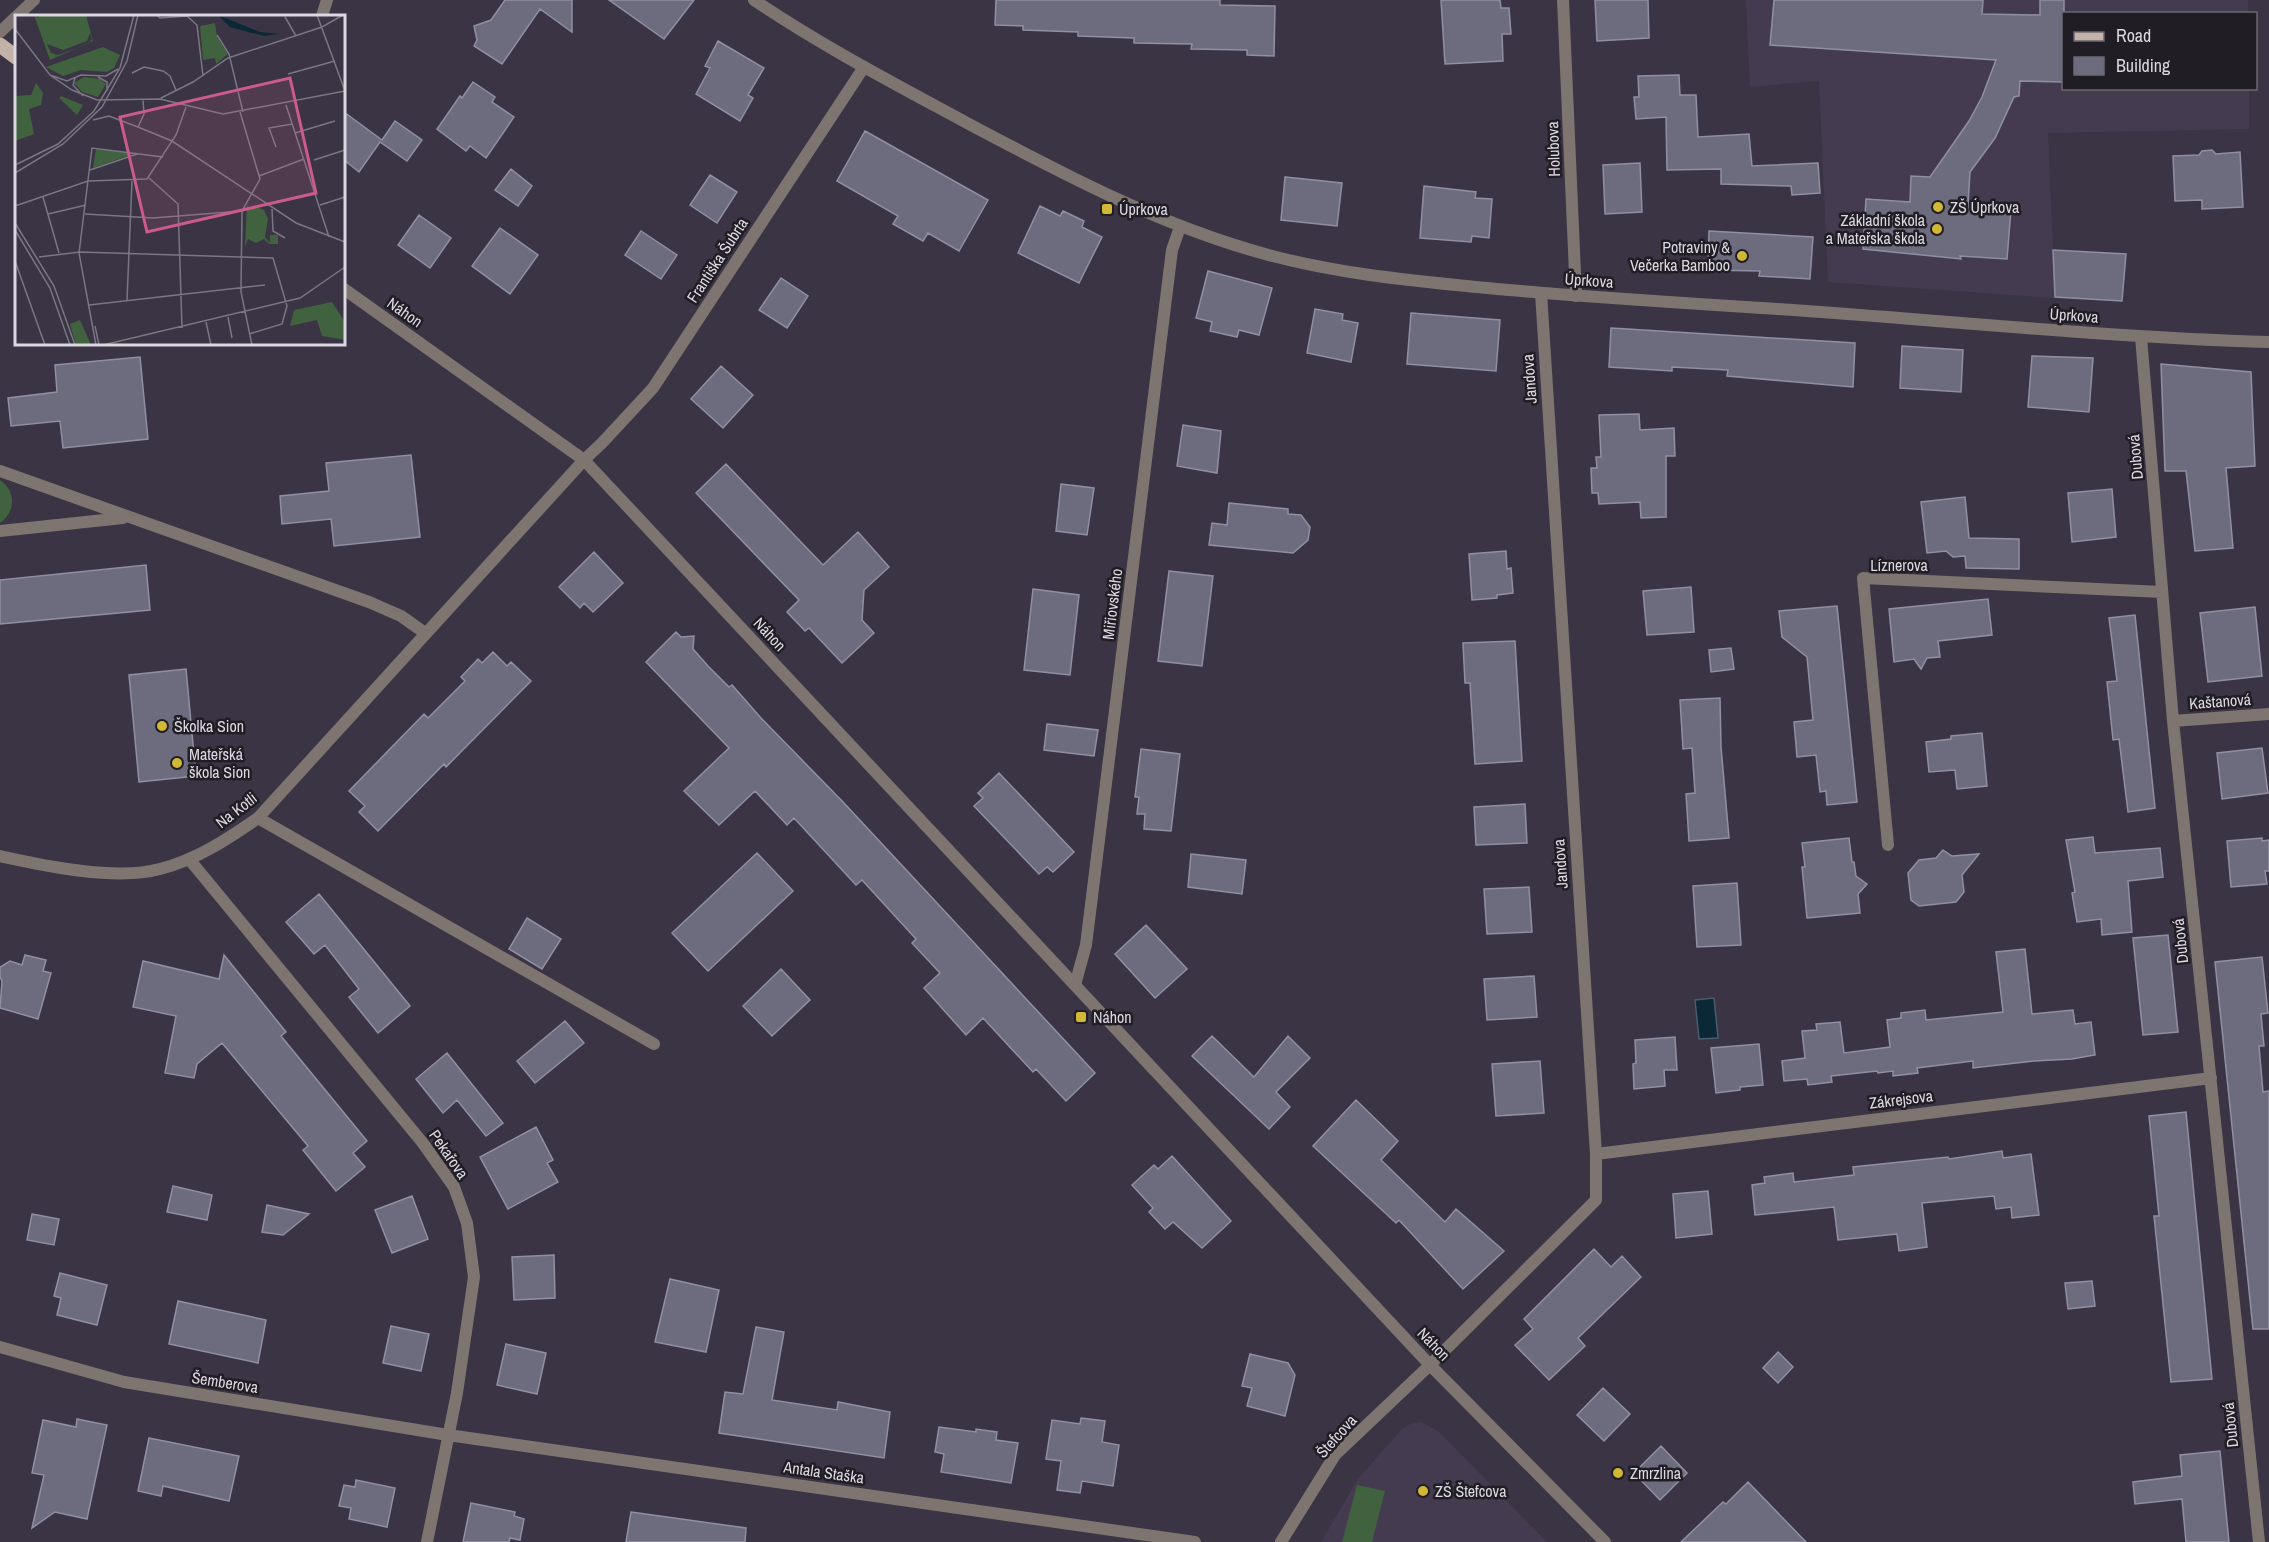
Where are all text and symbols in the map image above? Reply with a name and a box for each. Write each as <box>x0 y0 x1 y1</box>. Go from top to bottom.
legend <box>2062 12 2257 90</box>
inset map <box>15 15 345 345</box>
text: Road <box>2116 23 2151 48</box>
text: Building <box>2116 53 2171 78</box>
street label: Holubova <box>1541 120 1565 177</box>
place label: ZŠ Úprkova <box>1950 196 2020 218</box>
place label: Úprkova <box>1119 198 1169 220</box>
marker: ZŠ Úprkova <box>1931 200 1945 214</box>
marker: Úprkova <box>1100 202 1114 216</box>
place label: Základní škola a Mateřska škola <box>1826 209 1926 249</box>
street label: Františka Šubrta <box>681 213 753 307</box>
marker: Základní škola a Mateřska škola <box>1930 222 1944 236</box>
place label: Potraviny & Večerka Bamboo <box>1630 236 1730 276</box>
marker: Potraviny & Večerka Bamboo <box>1735 249 1749 263</box>
street label: Úprkova <box>1564 267 1615 293</box>
street label: Náhon <box>383 292 427 332</box>
street label: Úprkova <box>2049 302 2100 328</box>
street label: Jandova <box>1516 353 1542 405</box>
street label: Dubová <box>2122 433 2148 480</box>
street label: Líznerova <box>1870 554 1929 576</box>
street label: Miřiovského <box>1097 567 1127 641</box>
street label: Náhon <box>749 612 791 656</box>
street label: Kaštanová <box>2188 688 2252 714</box>
place label: Školka Sion <box>174 715 244 737</box>
marker: Školka Sion <box>155 719 169 733</box>
place label: Mateřská škola Sion <box>189 743 250 783</box>
marker: Mateřská škola Sion <box>170 756 184 770</box>
street label: Na Kotli <box>211 787 261 833</box>
street label: Jandova <box>1547 838 1573 890</box>
street label: Dubová <box>2167 917 2193 965</box>
place label: Náhon <box>1093 1006 1132 1028</box>
marker: Náhon <box>1074 1010 1088 1024</box>
street label: Zákrejsova <box>1868 1084 1935 1114</box>
street label: Pekařova <box>424 1125 474 1184</box>
street label: Náhon <box>1413 1322 1455 1366</box>
street label: Šemberova <box>190 1366 261 1398</box>
street label: Dubová <box>2217 1401 2243 1449</box>
street label: Štefcova <box>1311 1409 1362 1462</box>
street label: Antala Staška <box>781 1455 866 1489</box>
place label: Zmrzlina <box>1630 1462 1682 1484</box>
marker: Zmrzlina <box>1611 1466 1625 1480</box>
place label: ZŠ Štefcova <box>1435 1480 1507 1502</box>
marker: ZŠ Štefcova <box>1416 1484 1430 1498</box>

